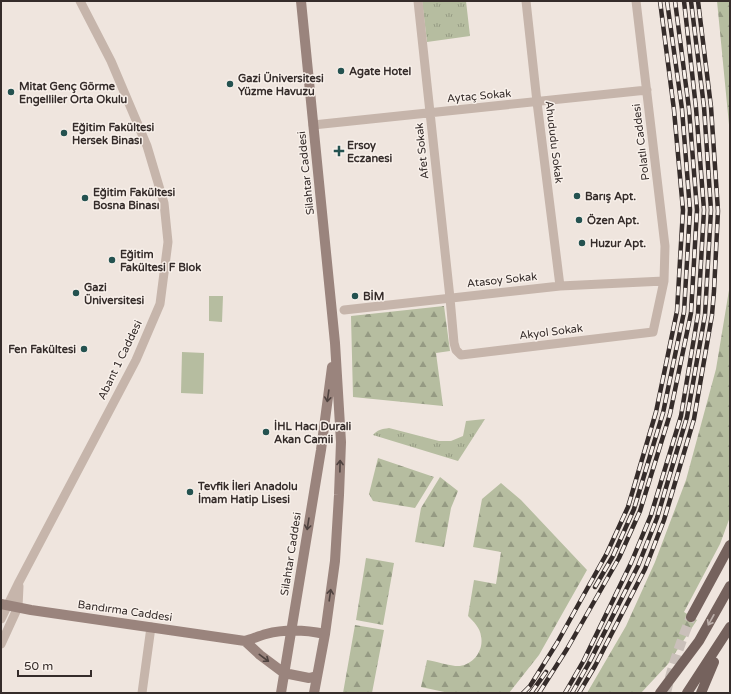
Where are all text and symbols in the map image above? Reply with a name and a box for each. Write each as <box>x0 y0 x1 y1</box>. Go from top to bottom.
place label: Agate Hotel <box>349 65 411 79</box>
marker: Agate Hotel <box>336 66 346 76</box>
place label: Gazi Üniversitesi Yüzme Havuzu <box>238 71 324 98</box>
marker: Gazi Üniversitesi Yüzme Havuzu <box>225 79 235 89</box>
place label: Mitat Genç Görme Engelliler Orta Okulu <box>19 80 128 107</box>
marker: Mitat Genç Görme Engelliler Orta Okulu <box>6 87 16 97</box>
street label: Aytaç Sokak <box>446 87 512 105</box>
street label: Ahududu Sokak <box>542 100 566 184</box>
street label: Polatlı Caddesi <box>630 103 652 181</box>
place label: Eğitim Fakültesi Hersek Binası <box>72 121 155 147</box>
street label: Afet Sokak <box>413 122 431 180</box>
marker: Eğitim Fakültesi Hersek Binası <box>59 128 69 138</box>
street label: Silahtar Caddesi <box>295 130 317 216</box>
place label: Ersoy Eczanesi <box>347 139 393 165</box>
marker: Ersoy Eczanesi <box>334 146 344 156</box>
place label: Eğitim Fakültesi Bosna Binası <box>93 186 176 212</box>
place label: Barış Apt. <box>585 190 636 204</box>
marker: Barış Apt. <box>572 191 582 201</box>
marker: Eğitim Fakültesi Bosna Binası <box>80 193 90 203</box>
place label: Özen Apt. <box>587 213 639 228</box>
marker: Özen Apt. <box>574 215 584 225</box>
place label: Huzur Apt. <box>590 237 646 251</box>
marker: Huzur Apt. <box>577 238 587 248</box>
place label: Eğitim Fakültesi F Blok <box>120 248 201 274</box>
marker: Eğitim Fakültesi F Blok <box>107 255 117 265</box>
street label: Atasoy Sokak <box>466 270 538 290</box>
place label: Gazi Üniversitesi <box>84 281 144 307</box>
marker: Gazi Üniversitesi <box>71 288 81 298</box>
place label: BİM <box>363 289 384 303</box>
marker: BİM <box>350 291 360 301</box>
street label: Abant 1 Caddesi <box>95 318 145 402</box>
street label: Akyol Sokak <box>519 322 583 342</box>
place label: Fen Fakültesi <box>8 343 76 356</box>
marker: Fen Fakültesi <box>79 344 89 354</box>
one-way arrow <box>324 389 332 402</box>
place label: İHL Hacı Durali Akan Camii <box>274 419 352 446</box>
marker: İHL Hacı Durali Akan Camii <box>261 427 271 437</box>
one-way arrow <box>336 460 344 473</box>
place label: Tevfik İleri Anadolu İmam Hatip Lisesi <box>197 479 298 507</box>
marker: Tevfik İleri Anadolu İmam Hatip Lisesi <box>185 487 195 497</box>
street label: Silahtar Caddesi <box>278 511 304 597</box>
one-way arrow <box>304 517 312 530</box>
one-way arrow <box>326 589 334 602</box>
street label: Bandırma Caddesi <box>77 598 173 624</box>
one-way arrow <box>707 614 714 626</box>
scale bar <box>18 652 91 678</box>
one-way arrow <box>259 654 270 662</box>
text: 50 m <box>24 659 53 673</box>

